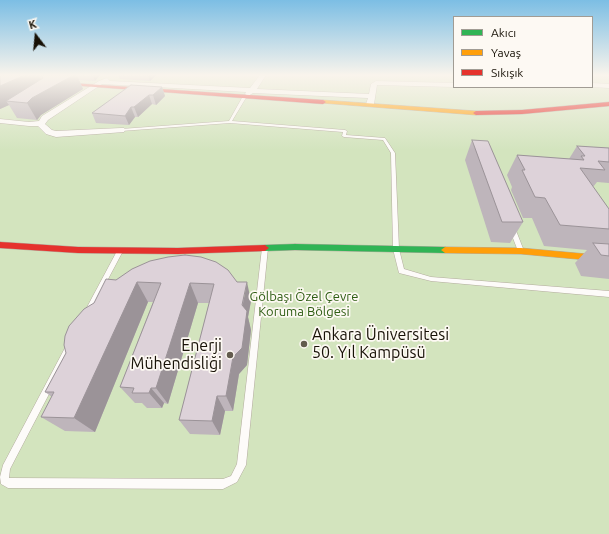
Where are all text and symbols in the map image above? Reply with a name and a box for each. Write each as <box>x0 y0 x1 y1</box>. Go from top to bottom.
north arrow <box>16 16 56 56</box>
legend <box>453 16 593 88</box>
text: K <box>28 18 38 31</box>
text: Akıcı <box>491 26 516 39</box>
text: Yavaş <box>491 46 521 59</box>
text: Sıkışık <box>491 66 523 79</box>
park label: Gölbaşı Özel Çevre Koruma Bölgesi <box>250 289 358 320</box>
place label: Ankara Üniversitesi 50. Yıl Kampüsü <box>312 325 449 363</box>
place label: Enerji Mühendisliği <box>130 336 222 374</box>
marker: Ankara Üniversitesi 50. Yıl Kampüsü <box>299 339 309 349</box>
marker: Enerji Mühendisliği <box>225 350 235 360</box>

